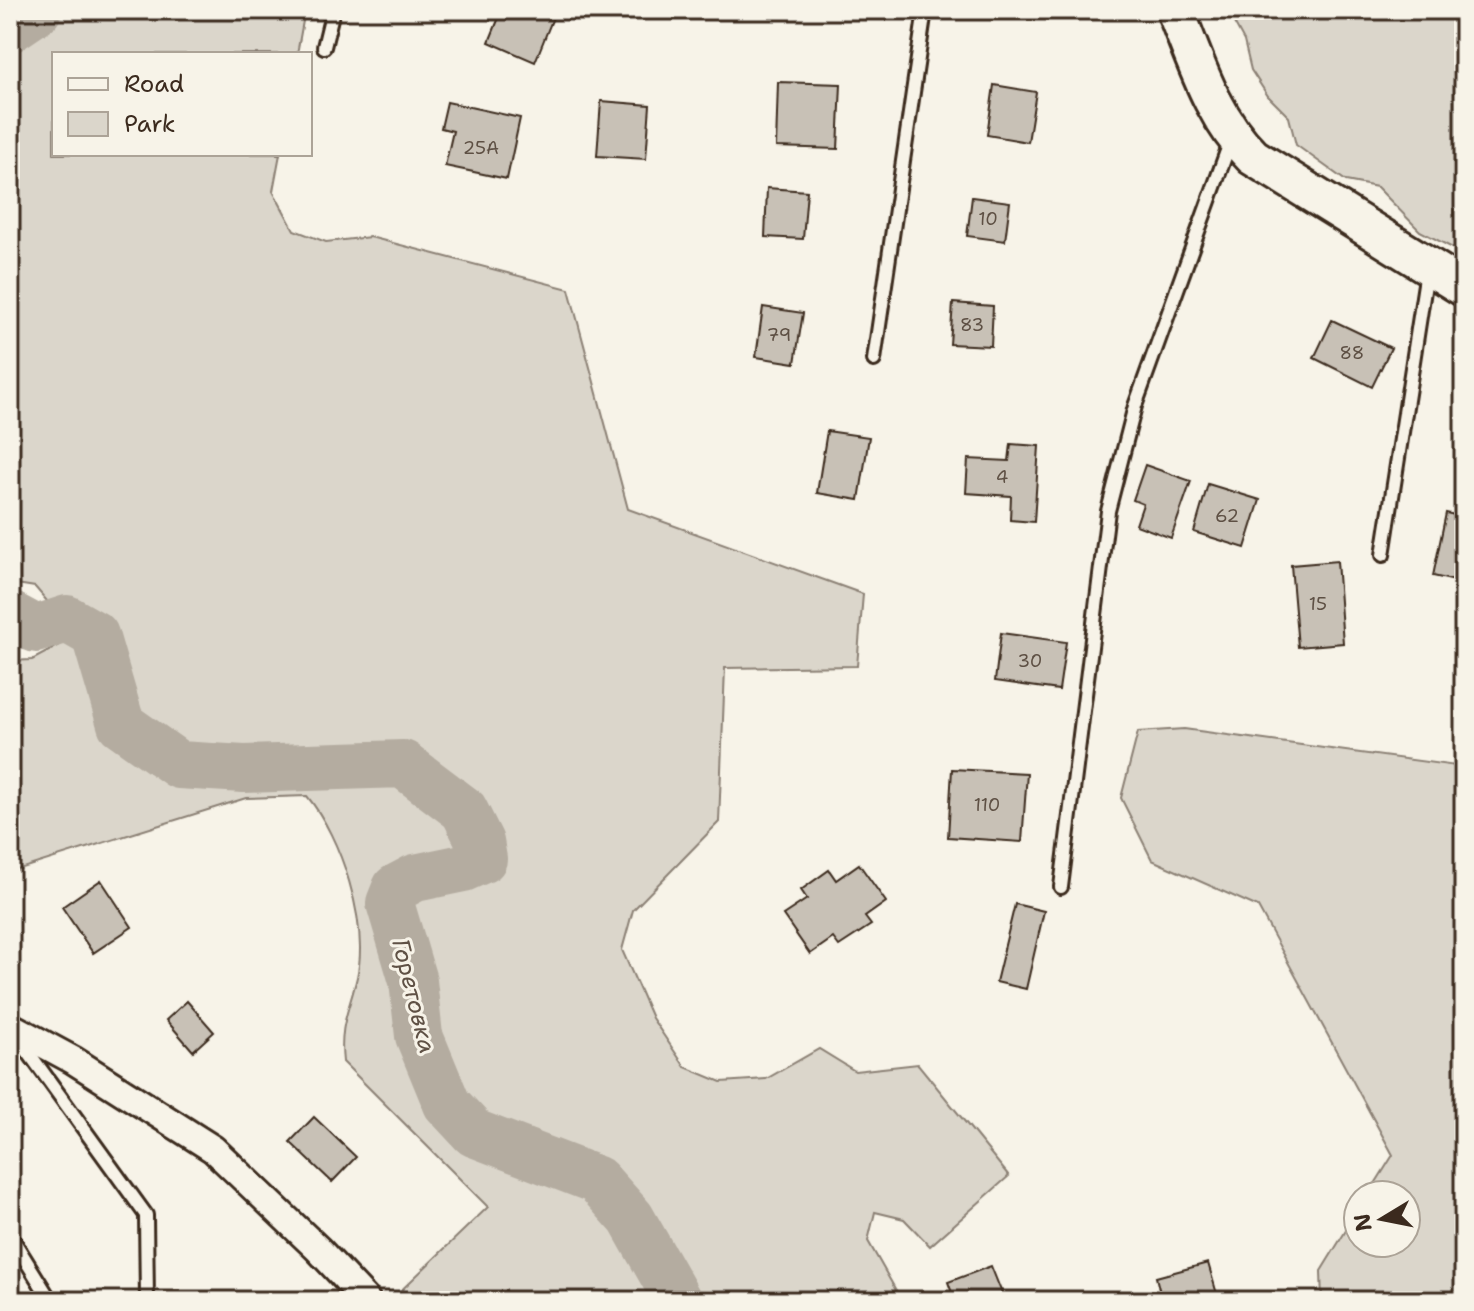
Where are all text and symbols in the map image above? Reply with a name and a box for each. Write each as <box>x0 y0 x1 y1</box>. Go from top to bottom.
legend <box>52 52 312 156</box>
text: Road <box>124 68 184 100</box>
text: Park <box>124 108 176 140</box>
house number: 25А <box>463 136 499 160</box>
house number: 10 <box>978 207 998 231</box>
house number: 83 <box>960 313 984 337</box>
house number: 79 <box>767 323 791 347</box>
house number: 88 <box>1340 341 1364 365</box>
house number: 4 <box>996 465 1008 489</box>
house number: 62 <box>1215 504 1239 528</box>
house number: 15 <box>1309 592 1327 616</box>
house number: 30 <box>1018 649 1042 673</box>
house number: 110 <box>974 793 1000 817</box>
water label: Горетовка <box>384 935 444 1057</box>
north arrow <box>1342 1179 1422 1259</box>
text: N <box>1347 1211 1379 1233</box>

